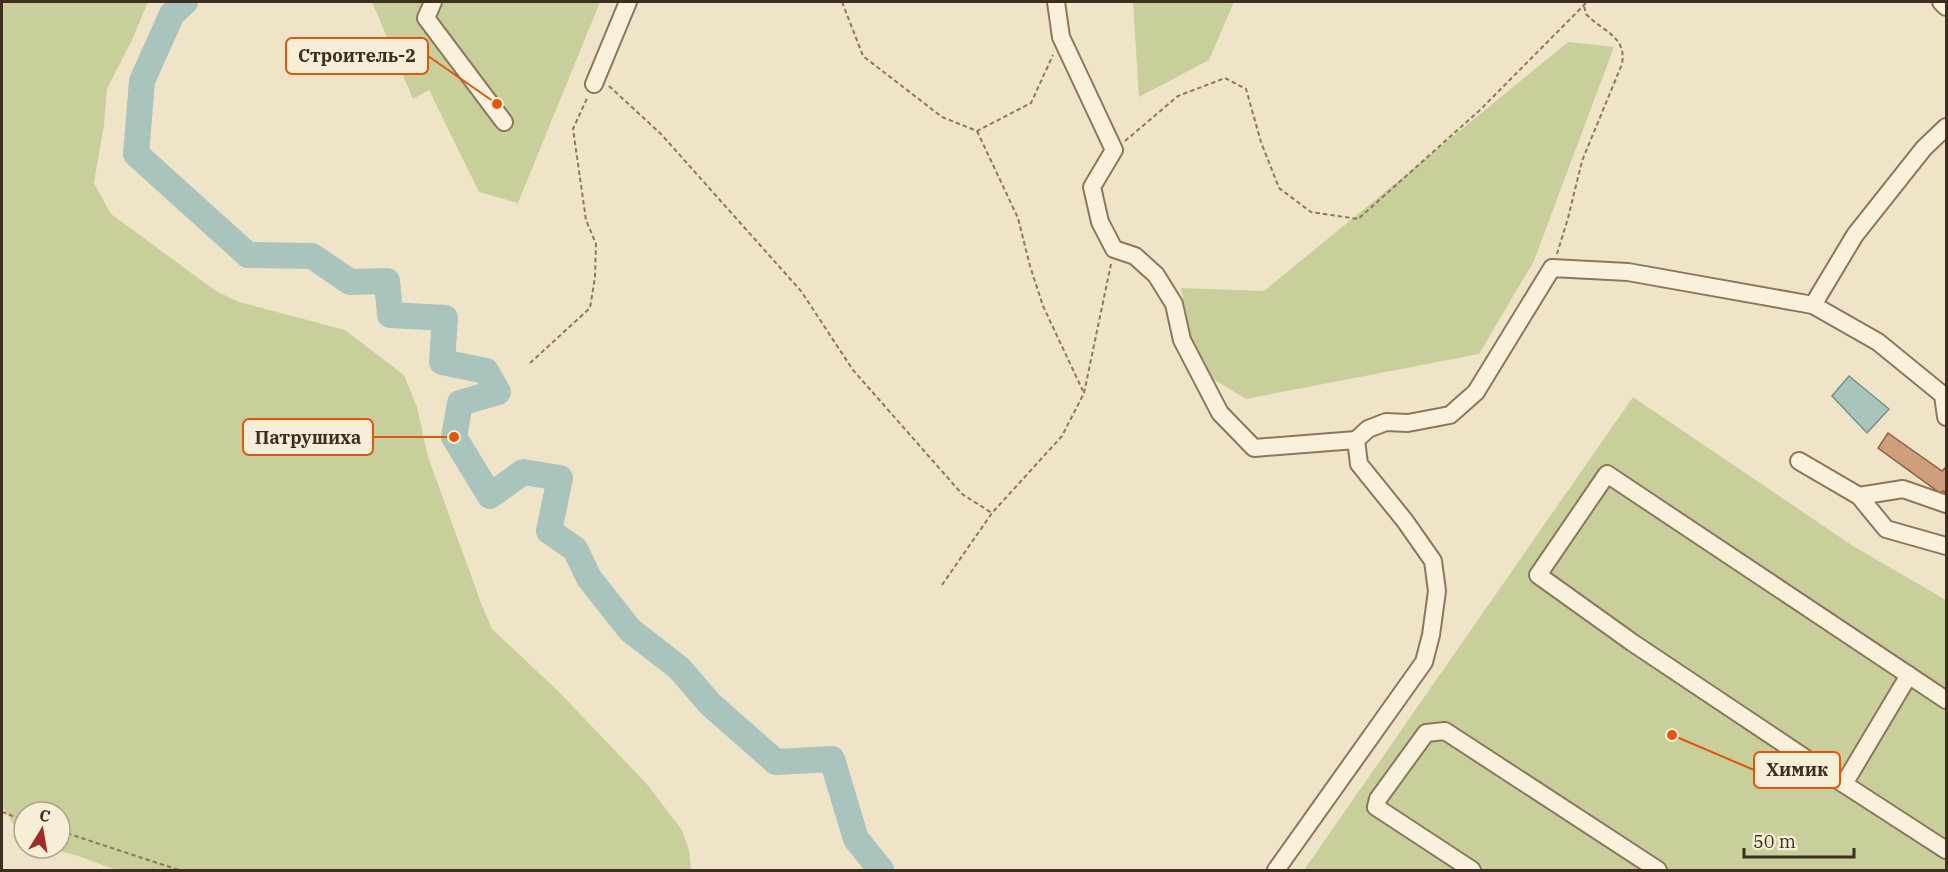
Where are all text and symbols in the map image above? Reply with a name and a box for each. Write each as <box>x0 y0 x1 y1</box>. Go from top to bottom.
callout: Строитель-2 <box>286 38 428 74</box>
text: Строитель-2 <box>298 44 416 67</box>
callout: Патрушиха <box>243 419 373 455</box>
text: Патрушиха <box>255 426 361 449</box>
callout: Химик <box>1754 752 1840 788</box>
text: Химик <box>1766 758 1828 781</box>
north arrow <box>12 800 72 860</box>
text: С <box>38 804 52 826</box>
scale bar <box>1744 821 1854 859</box>
text: 50 m <box>1753 830 1796 853</box>

